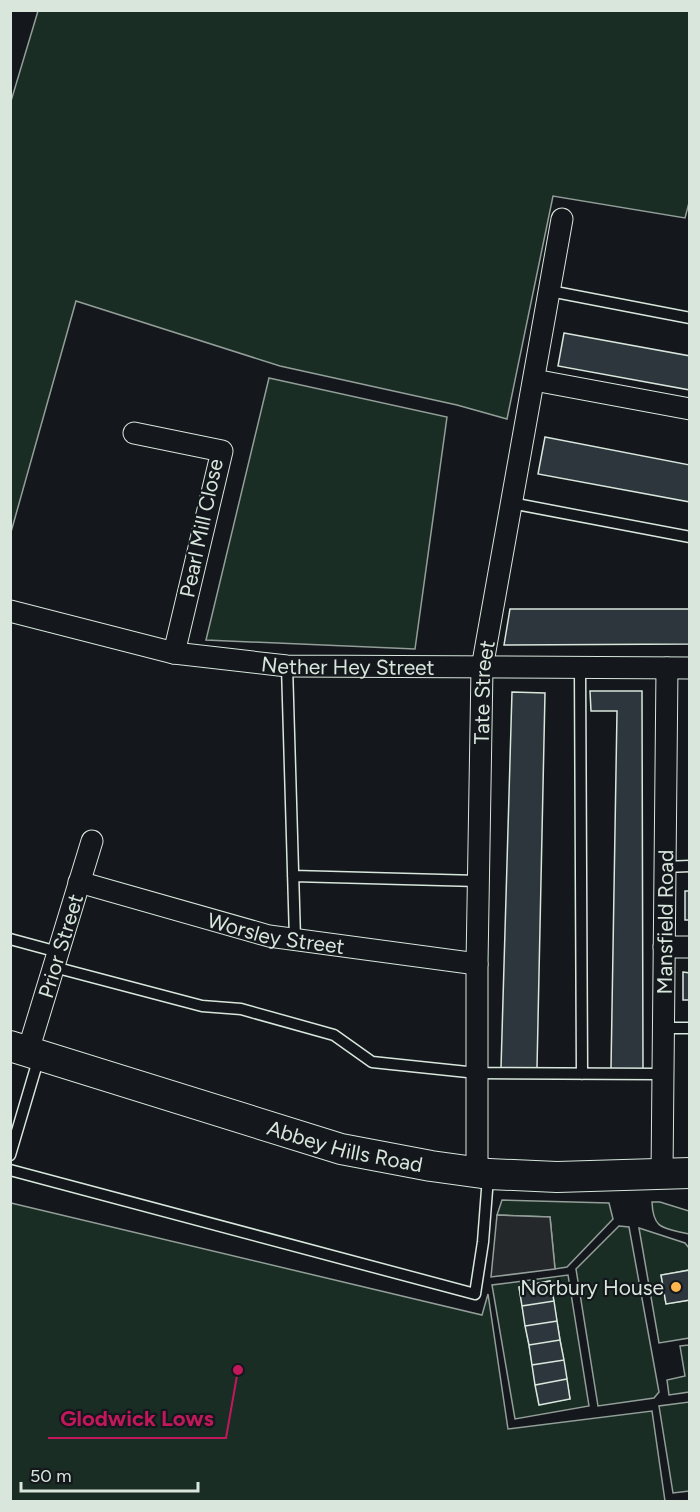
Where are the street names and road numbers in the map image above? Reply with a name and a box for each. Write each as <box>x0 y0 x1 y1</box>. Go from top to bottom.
street label: Pearl Mill Close <box>174 456 228 600</box>
street label: Tate Street <box>468 638 499 744</box>
street label: Nether Hey Street <box>260 651 435 679</box>
street label: Mansfield Road <box>651 850 678 994</box>
street label: Prior Street <box>32 891 88 1001</box>
street label: Worsley Street <box>205 907 346 959</box>
street label: Abbey Hills Road <box>264 1114 425 1177</box>

